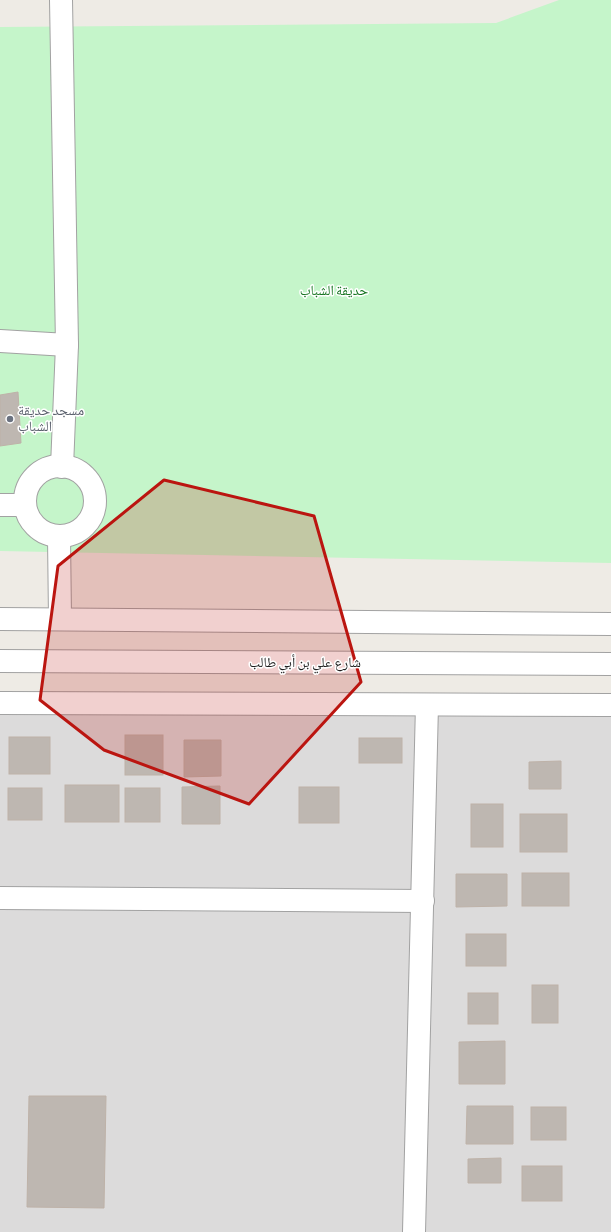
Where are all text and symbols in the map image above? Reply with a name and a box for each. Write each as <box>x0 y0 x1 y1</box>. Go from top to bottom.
park label: حديقة الشباب <box>300 284 368 298</box>
place label: مسجد حديقة الشباب <box>18 404 84 434</box>
marker: مسجد حديقة الشباب <box>5 414 15 424</box>
street label: شارع علي بن أبي طالب <box>249 654 361 674</box>

